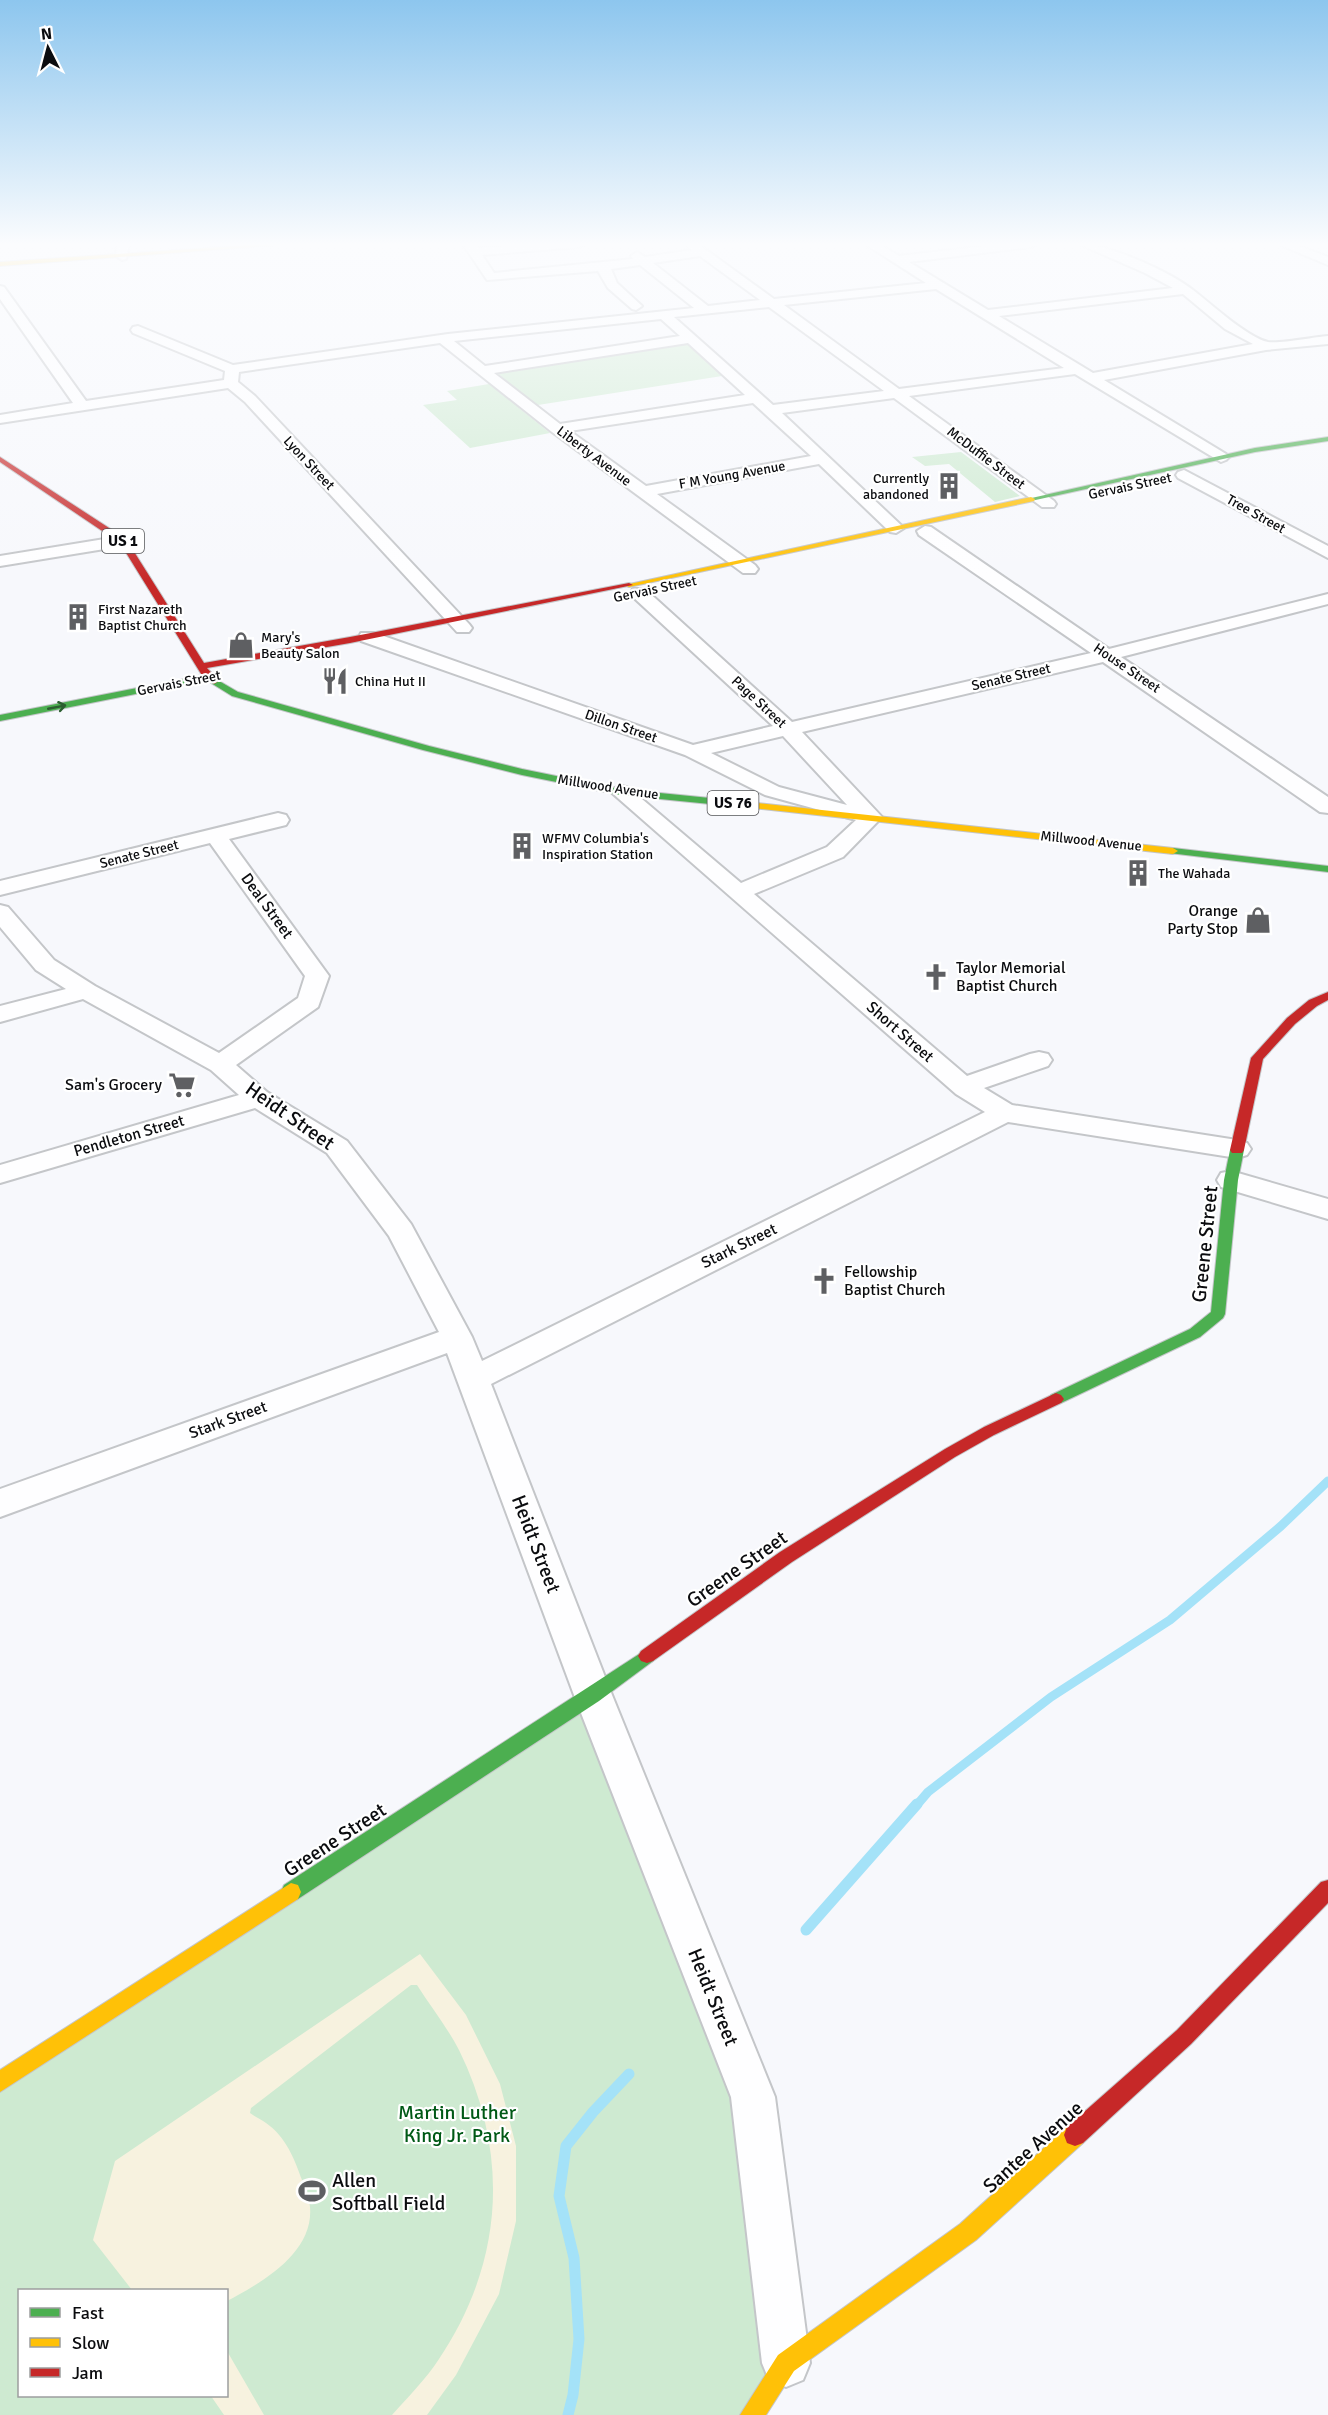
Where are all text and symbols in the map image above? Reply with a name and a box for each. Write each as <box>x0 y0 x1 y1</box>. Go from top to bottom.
north arrow <box>18 18 78 78</box>
text: N <box>40 24 53 45</box>
street label: Liberty Avenue <box>553 422 635 490</box>
street label: McDuffie Street <box>943 423 1029 493</box>
street label: Lyon Street <box>280 433 338 494</box>
street label: F M Young Avenue <box>677 457 787 493</box>
street label: Gervais Street <box>1087 469 1173 503</box>
place label: Currently abandoned <box>863 470 929 503</box>
building icon: Currently abandoned <box>934 471 964 501</box>
street label: Tree Street <box>1224 491 1288 537</box>
road number: US 1 <box>102 529 144 553</box>
street label: Gervais Street <box>612 572 698 606</box>
place label: First Nazareth Baptist Church <box>98 601 187 634</box>
building icon: First Nazareth Baptist Church <box>63 602 93 632</box>
place label: Mary's Beauty Salon <box>261 629 340 662</box>
shop icon: Mary's Beauty Salon <box>226 630 256 660</box>
street label: House Street <box>1090 639 1164 697</box>
street label: Senate Street <box>970 660 1052 694</box>
restaurant icon: China Hut II <box>320 666 350 696</box>
street label: Gervais Street <box>136 667 222 699</box>
street label: Page Street <box>728 672 790 732</box>
place label: China Hut II <box>355 673 426 690</box>
one-way arrow <box>47 701 67 712</box>
street label: Dillon Street <box>583 706 659 746</box>
street label: Millwood Avenue <box>556 771 660 803</box>
road number: US 76 <box>708 791 758 815</box>
street label: Millwood Avenue <box>1039 827 1143 855</box>
place label: WFMV Columbia's Inspiration Station <box>542 830 653 863</box>
building icon: WFMV Columbia's Inspiration Station <box>507 831 537 861</box>
street label: Senate Street <box>98 836 180 872</box>
building icon: The Wahada <box>1123 858 1153 888</box>
place label: The Wahada <box>1158 865 1230 882</box>
street label: Deal Street <box>236 869 298 943</box>
place label: Orange Party Stop <box>1167 901 1238 939</box>
shop icon: Orange Party Stop <box>1243 905 1273 935</box>
place label: Taylor Memorial Baptist Church <box>956 958 1066 996</box>
church icon: Taylor Memorial Baptist Church <box>921 962 951 992</box>
street label: Short Street <box>862 997 938 1067</box>
supermarket icon: Sam's Grocery <box>167 1070 197 1100</box>
place label: Sam's Grocery <box>65 1075 163 1095</box>
street label: Heidt Street <box>241 1076 339 1156</box>
street label: Pendleton Street <box>71 1111 187 1161</box>
street label: Greene Street <box>1186 1184 1224 1304</box>
street label: Stark Street <box>698 1219 780 1273</box>
place label: Fellowship Baptist Church <box>844 1262 945 1300</box>
church icon: Fellowship Baptist Church <box>809 1266 839 1296</box>
street label: Stark Street <box>186 1396 270 1443</box>
street label: Heidt Street <box>506 1491 566 1597</box>
street label: Greene Street <box>682 1525 792 1613</box>
street label: Greene Street <box>279 1798 391 1882</box>
street label: Heidt Street <box>682 1945 744 2049</box>
street label: Santee Avenue <box>978 2096 1088 2198</box>
park label: Martin Luther King Jr. Park <box>398 2100 517 2148</box>
place label: Allen Softball Field <box>332 2168 445 2216</box>
sports icon: Allen Softball Field <box>297 2176 327 2206</box>
legend <box>18 2289 228 2397</box>
text: Fast <box>72 2302 104 2324</box>
text: Slow <box>72 2332 109 2354</box>
text: Jam <box>72 2362 103 2384</box>

